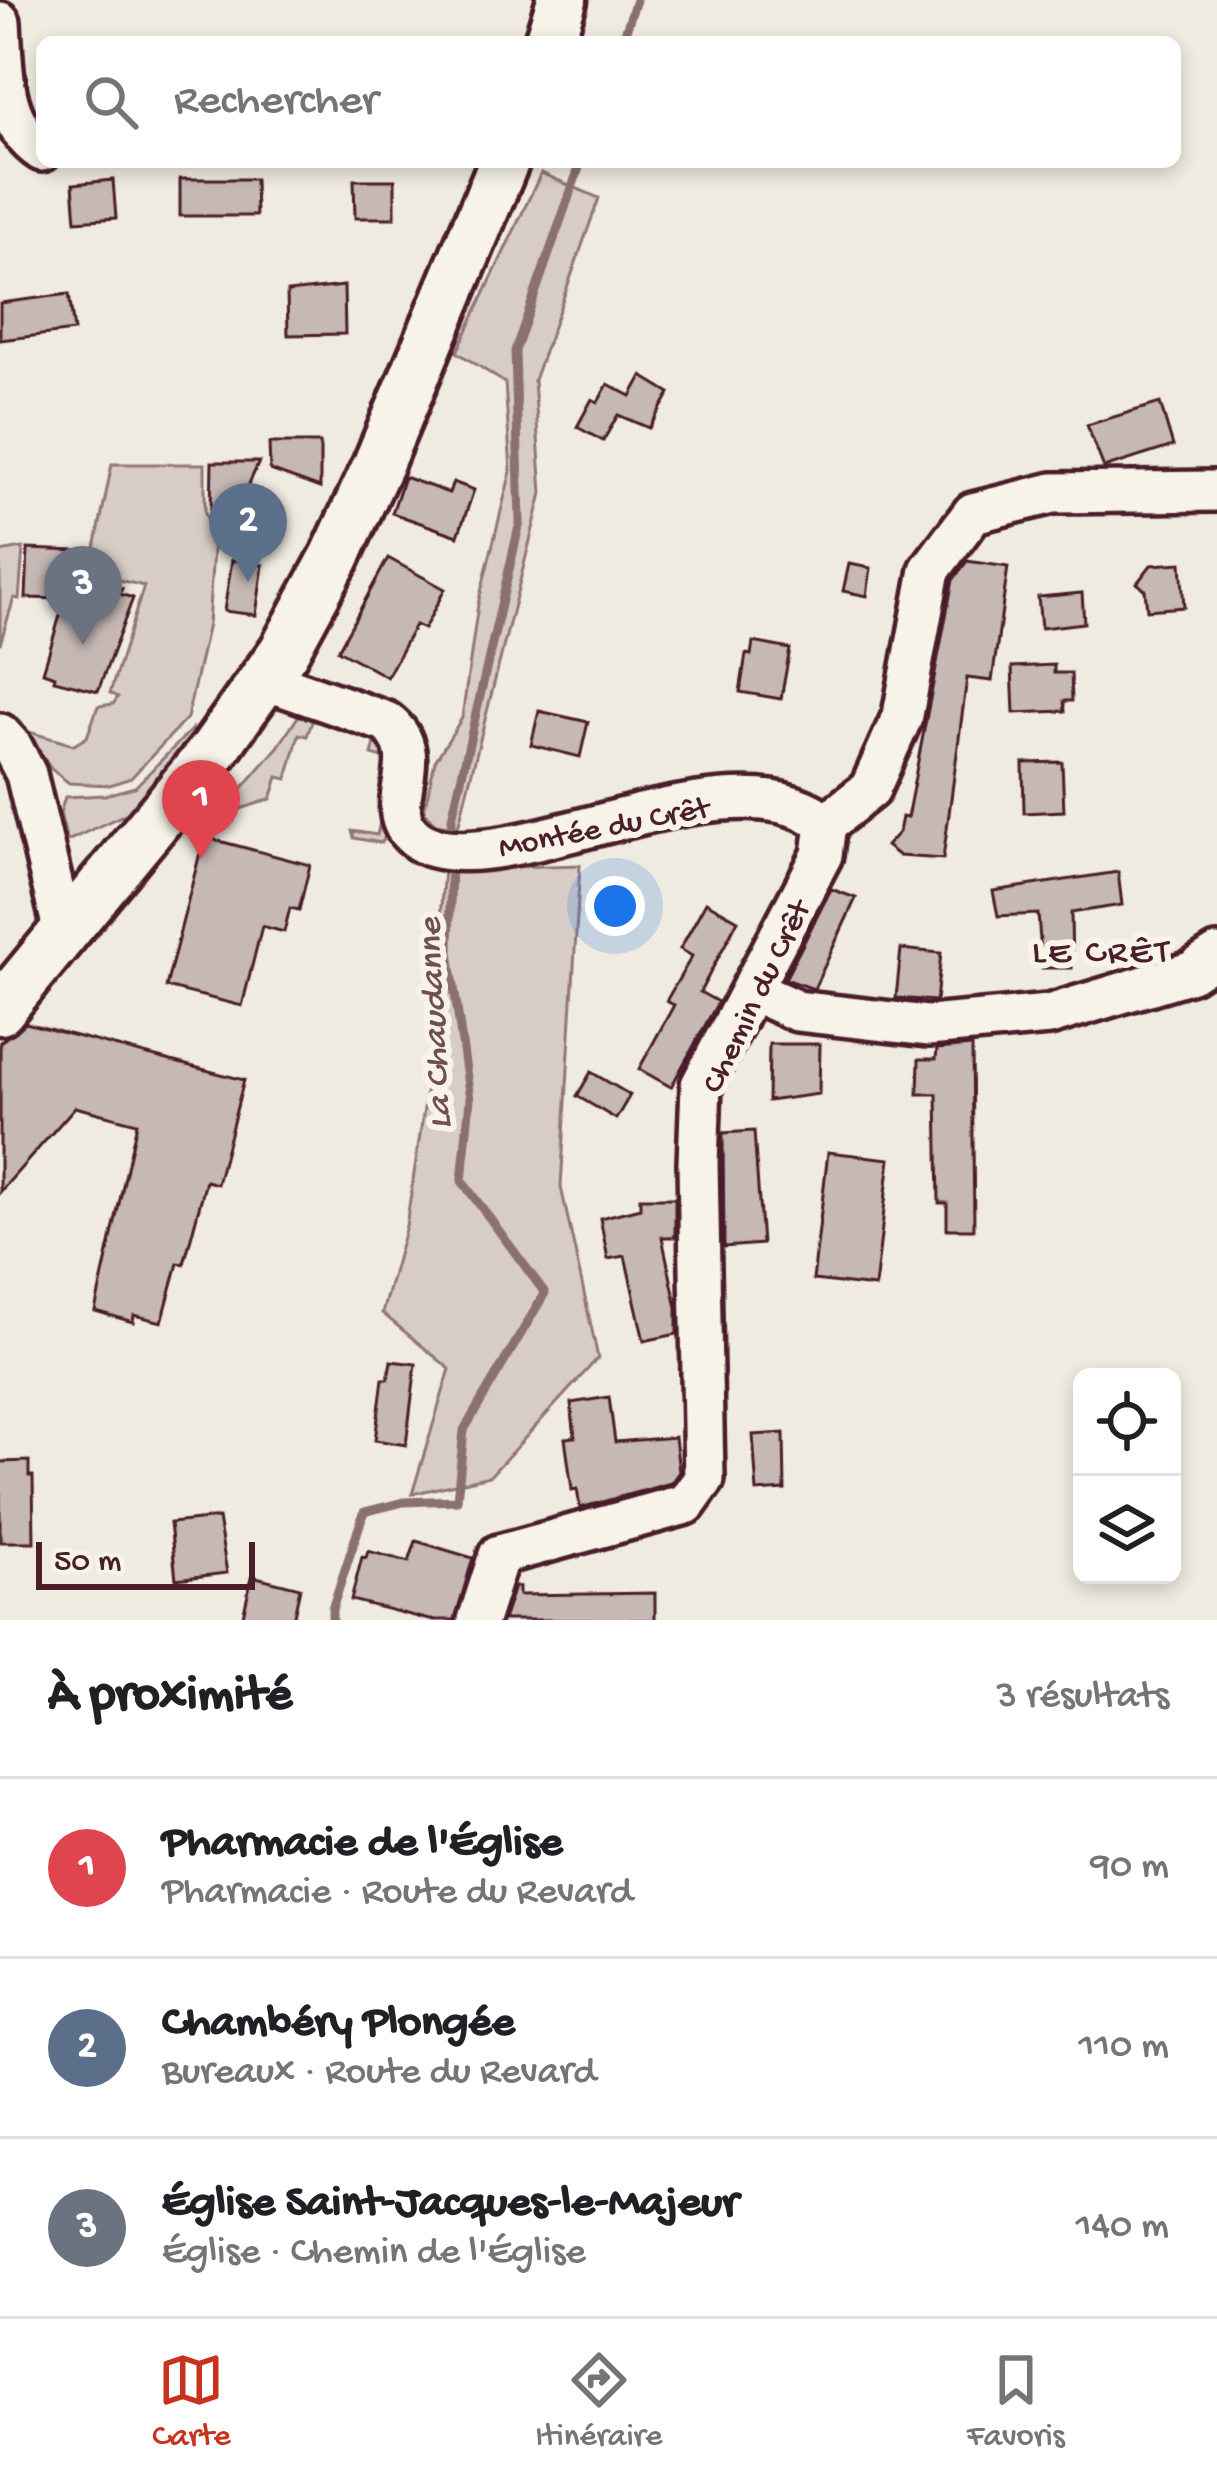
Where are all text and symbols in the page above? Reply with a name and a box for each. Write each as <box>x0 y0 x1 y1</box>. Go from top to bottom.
search box <box>36 36 1181 168</box>
icon: search <box>78 69 144 135</box>
text: Rechercher <box>174 76 378 129</box>
pin: 2 <box>209 483 287 582</box>
pin: 3 <box>44 546 122 645</box>
pin: 1 <box>162 760 240 859</box>
street label: Montée du Crêt <box>496 790 715 869</box>
your location <box>585 876 645 936</box>
street label: Chemin du Crêt <box>695 893 822 1100</box>
water label: La Chaudanne <box>410 916 464 1130</box>
district label: LE CRÊT <box>1032 933 1172 976</box>
map controls <box>1073 1368 1181 1584</box>
button: locate <box>1073 1368 1181 1476</box>
button: layers <box>1073 1476 1181 1584</box>
scale bar <box>36 1536 255 1589</box>
text: 50 m <box>54 1544 121 1582</box>
text: À proximité <box>48 1668 292 1728</box>
text: 3 résultats <box>996 1675 1169 1721</box>
text: Pharmacie de l'Église <box>162 1818 562 1871</box>
text: 1 <box>79 1845 95 1891</box>
text: 90 m <box>1090 1845 1169 1891</box>
text: Pharmacie · Route du Revard <box>162 1871 633 1917</box>
text: Chambéry Plongée <box>162 1998 515 2051</box>
text: 2 <box>77 2025 97 2071</box>
text: 110 m <box>1078 2025 1169 2071</box>
text: Bureaux · Route du Revard <box>162 2051 596 2097</box>
text: Église Saint-Jacques-le-Majeur <box>162 2178 738 2231</box>
text: 3 <box>77 2205 97 2251</box>
text: 140 m <box>1076 2205 1169 2251</box>
text: Église · Chemin de l'Église <box>162 2231 586 2277</box>
tab: Carte <box>152 2347 231 2457</box>
tab: Itinéraire <box>535 2347 662 2457</box>
tab: Favoris <box>967 2347 1065 2457</box>

